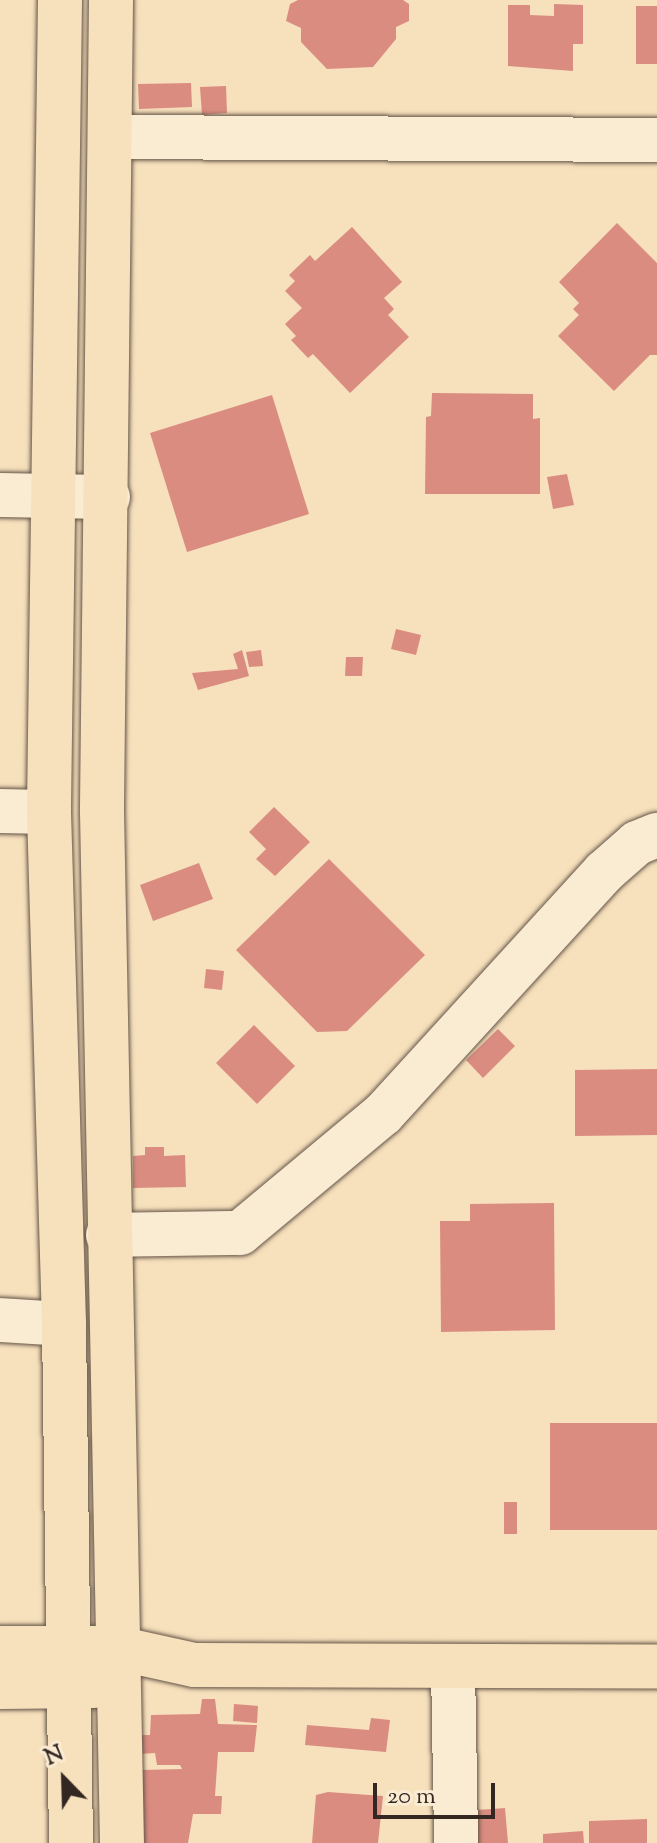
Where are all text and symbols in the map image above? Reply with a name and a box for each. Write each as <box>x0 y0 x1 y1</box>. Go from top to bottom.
north arrow <box>24 1739 104 1819</box>
text: N <box>40 1739 69 1775</box>
scale bar <box>377 1767 499 1817</box>
text: 20 m <box>387 1780 436 1814</box>

